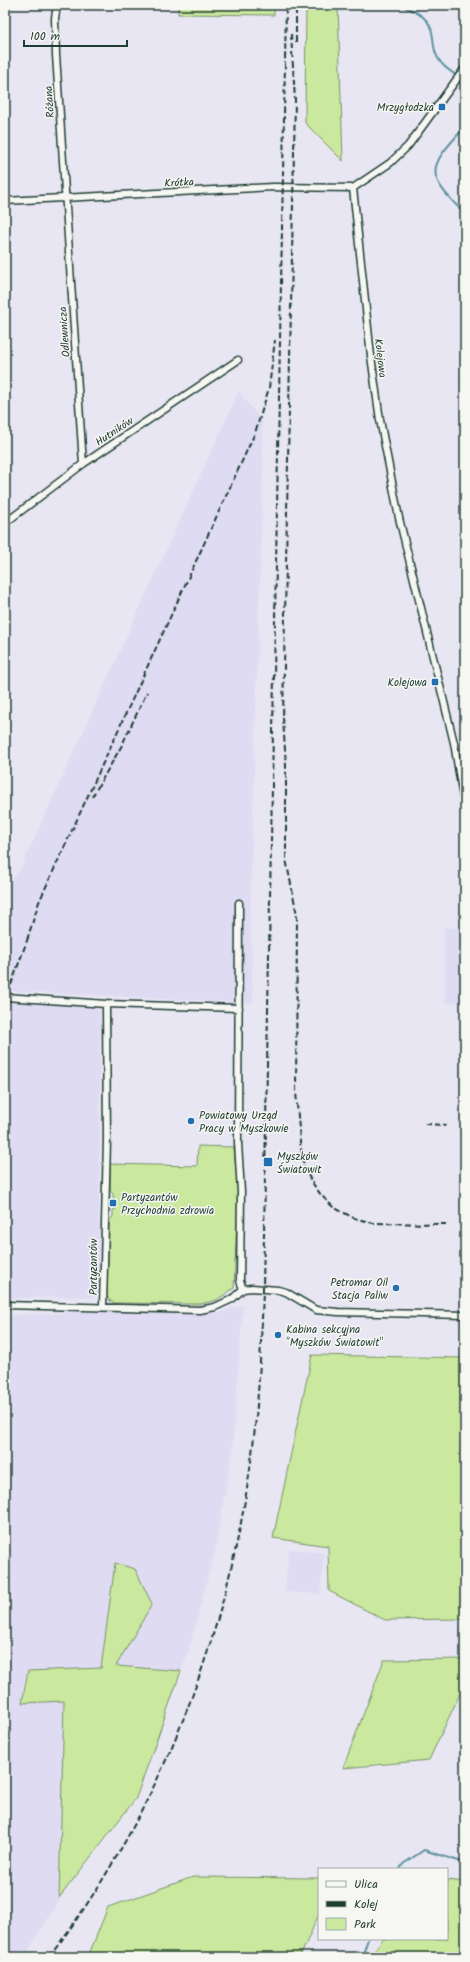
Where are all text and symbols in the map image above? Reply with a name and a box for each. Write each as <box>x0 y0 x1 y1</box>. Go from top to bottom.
scale bar <box>24 22 127 48</box>
text: 100 m <box>30 27 61 46</box>
street label: Różana <box>40 85 60 119</box>
place label: Mrzygłodzka <box>377 99 434 117</box>
marker: Mrzygłodzka <box>437 102 447 112</box>
street label: Krótka <box>164 173 194 193</box>
street label: Odlewnicza <box>54 306 76 358</box>
street label: Kolejowa <box>369 337 391 379</box>
street label: Hutników <box>92 412 138 451</box>
place label: Kolejowa <box>388 674 427 692</box>
marker: Kolejowa <box>430 677 440 687</box>
place label: Powiatowy Urząd Pracy w Myszkowie <box>199 1107 289 1138</box>
marker: Powiatowy Urząd Pracy w Myszkowie <box>186 1116 196 1126</box>
place label: Myszków Światowit <box>277 1148 322 1179</box>
marker: Myszków Światowit <box>262 1156 274 1168</box>
place label: Partyzantów Przychodnia zdrowia <box>121 1189 214 1220</box>
marker: Partyzantów Przychodnia zdrowia <box>108 1198 118 1208</box>
street label: Partyzantów <box>85 1238 103 1295</box>
place label: Petromar Oil Stacja Paliw <box>330 1274 389 1305</box>
marker: Petromar Oil Stacja Paliw <box>391 1283 401 1293</box>
place label: Kabina sekcyjna "Myszków Światowit" <box>286 1321 383 1352</box>
marker: Kabina sekcyjna "Myszków Światowit" <box>273 1330 283 1340</box>
legend <box>318 1868 448 1940</box>
text: Ulica <box>354 1875 378 1894</box>
text: Kolej <box>354 1895 379 1914</box>
text: Park <box>354 1915 376 1934</box>

